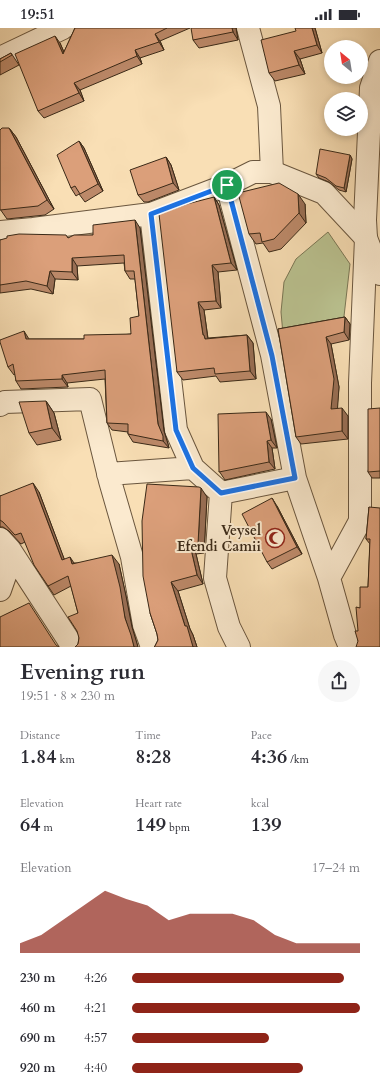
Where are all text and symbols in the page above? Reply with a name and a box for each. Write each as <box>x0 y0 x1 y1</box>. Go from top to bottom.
text: 19:51 <box>20 4 55 24</box>
north arrow <box>324 40 368 84</box>
map controls <box>324 40 368 136</box>
button: layers <box>324 92 368 136</box>
pin <box>210 168 244 202</box>
icon: arrive <box>216 174 238 196</box>
place label: Veysel Efendi Camii <box>177 521 262 556</box>
mosque icon: Veysel Efendi Camii <box>264 527 286 549</box>
text: Evening run <box>20 657 145 687</box>
button: share <box>318 660 360 702</box>
text: 19:51 · 8 × 230 m <box>20 687 115 705</box>
text: Distance <box>20 728 60 743</box>
text: Time <box>135 728 161 743</box>
text: Pace <box>251 728 272 743</box>
text: 1.84 <box>20 743 57 770</box>
text: 8:28 <box>135 743 172 770</box>
text: 4:36 <box>251 743 287 770</box>
text: km <box>57 752 75 767</box>
text: /km <box>287 752 309 767</box>
text: Elevation <box>20 796 64 811</box>
text: Heart rate <box>135 796 182 811</box>
text: kcal <box>251 796 269 811</box>
text: 64 <box>20 811 41 838</box>
text: 149 <box>135 811 166 838</box>
text: 139 <box>251 811 281 838</box>
text: m <box>41 820 53 835</box>
text: bpm <box>166 820 190 835</box>
text: Elevation <box>20 859 72 877</box>
text: 17–24 m <box>312 859 360 877</box>
text: 230 m <box>20 969 55 987</box>
text: 4:26 <box>84 969 107 987</box>
text: 460 m <box>20 999 55 1017</box>
text: 4:21 <box>84 999 107 1017</box>
text: 690 m <box>20 1029 55 1047</box>
text: 4:57 <box>84 1029 107 1047</box>
text: 920 m <box>20 1059 55 1077</box>
text: 4:40 <box>84 1059 107 1077</box>

